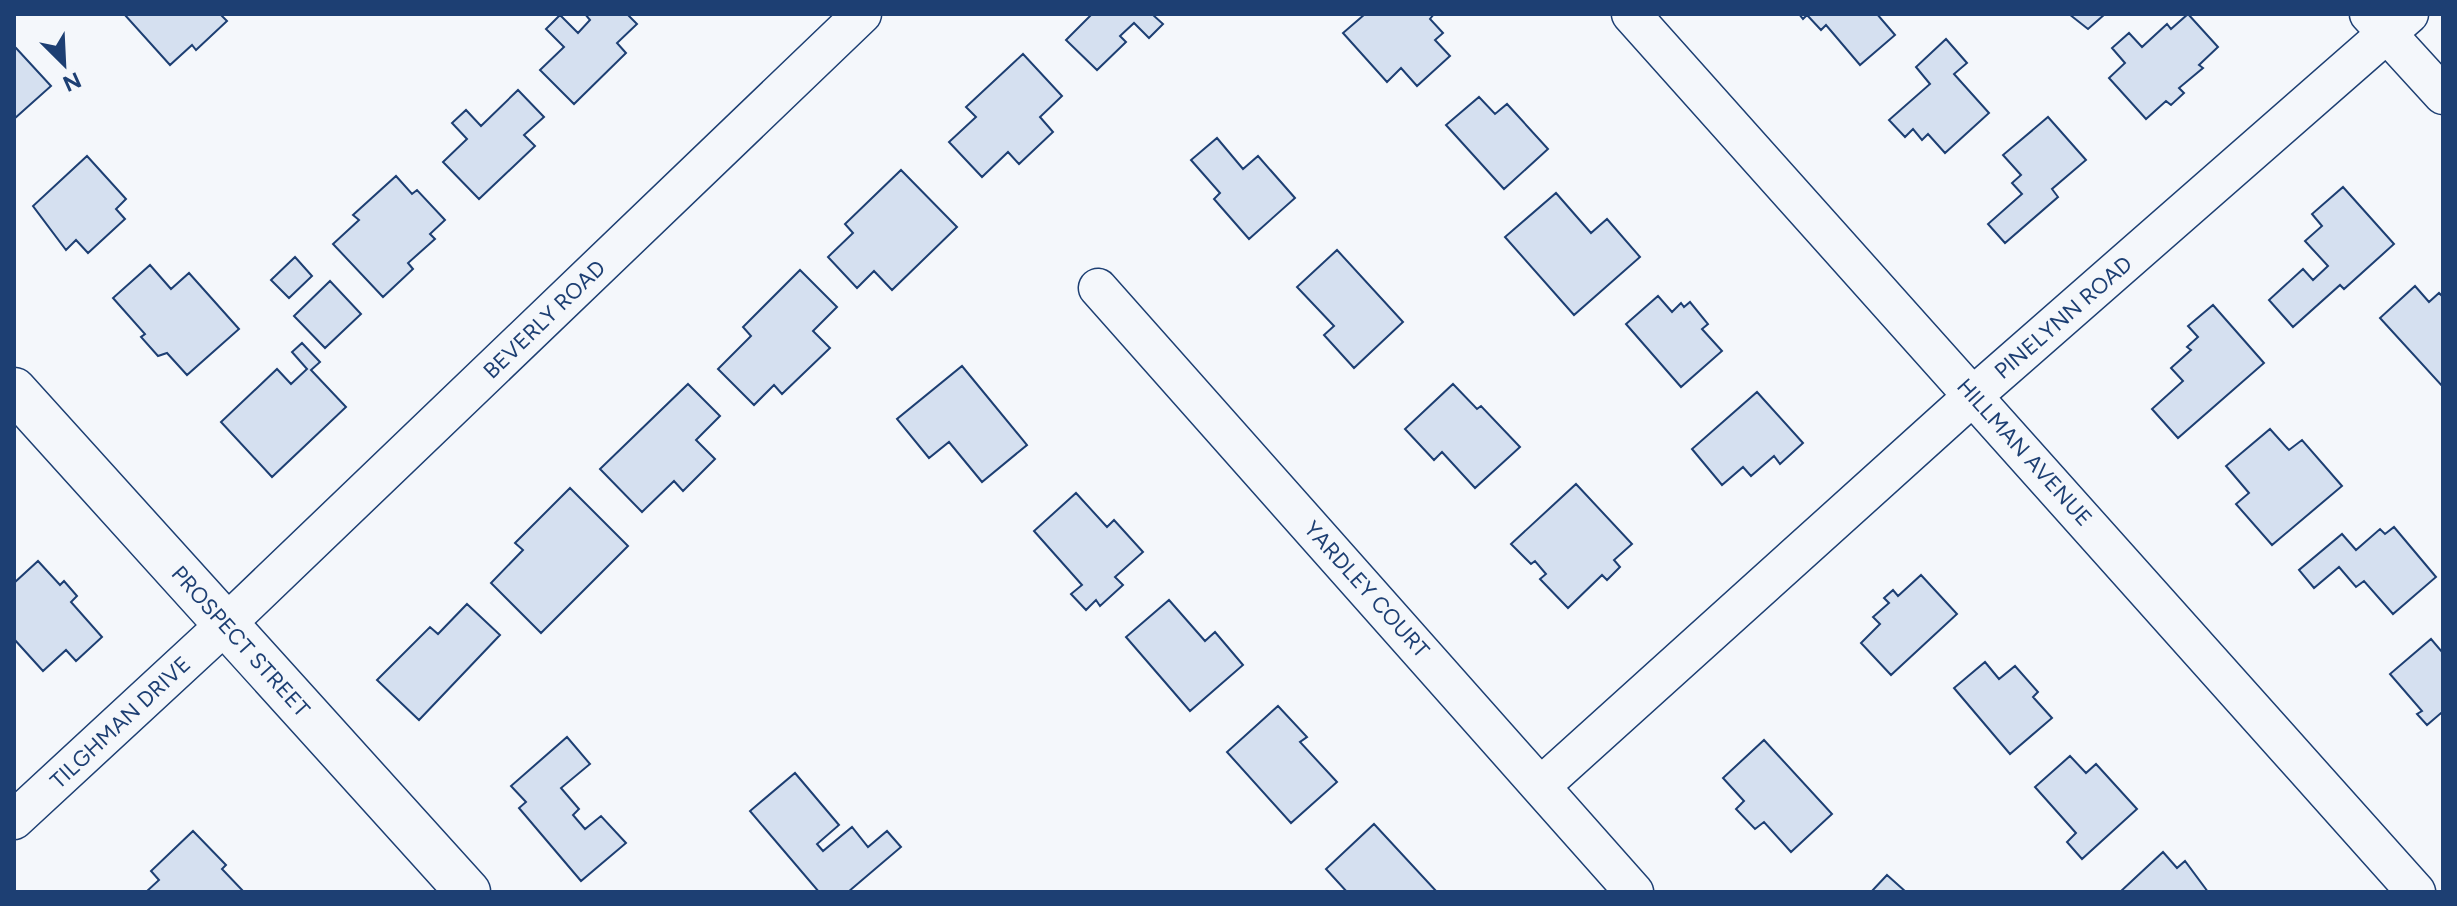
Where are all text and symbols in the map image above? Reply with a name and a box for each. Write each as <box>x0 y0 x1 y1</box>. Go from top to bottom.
north arrow <box>24 24 104 104</box>
text: N <box>59 66 85 98</box>
street label: PINELYNN ROAD <box>1989 250 2138 384</box>
street label: BEVERLY ROAD <box>478 254 611 384</box>
street label: HILLMAN AVENUE <box>1951 373 2098 532</box>
street label: YARDLEY COURT <box>1298 515 1435 663</box>
street label: PROSPECT STREET <box>166 560 316 722</box>
street label: TILGHMAN DRIVE <box>45 650 196 794</box>

